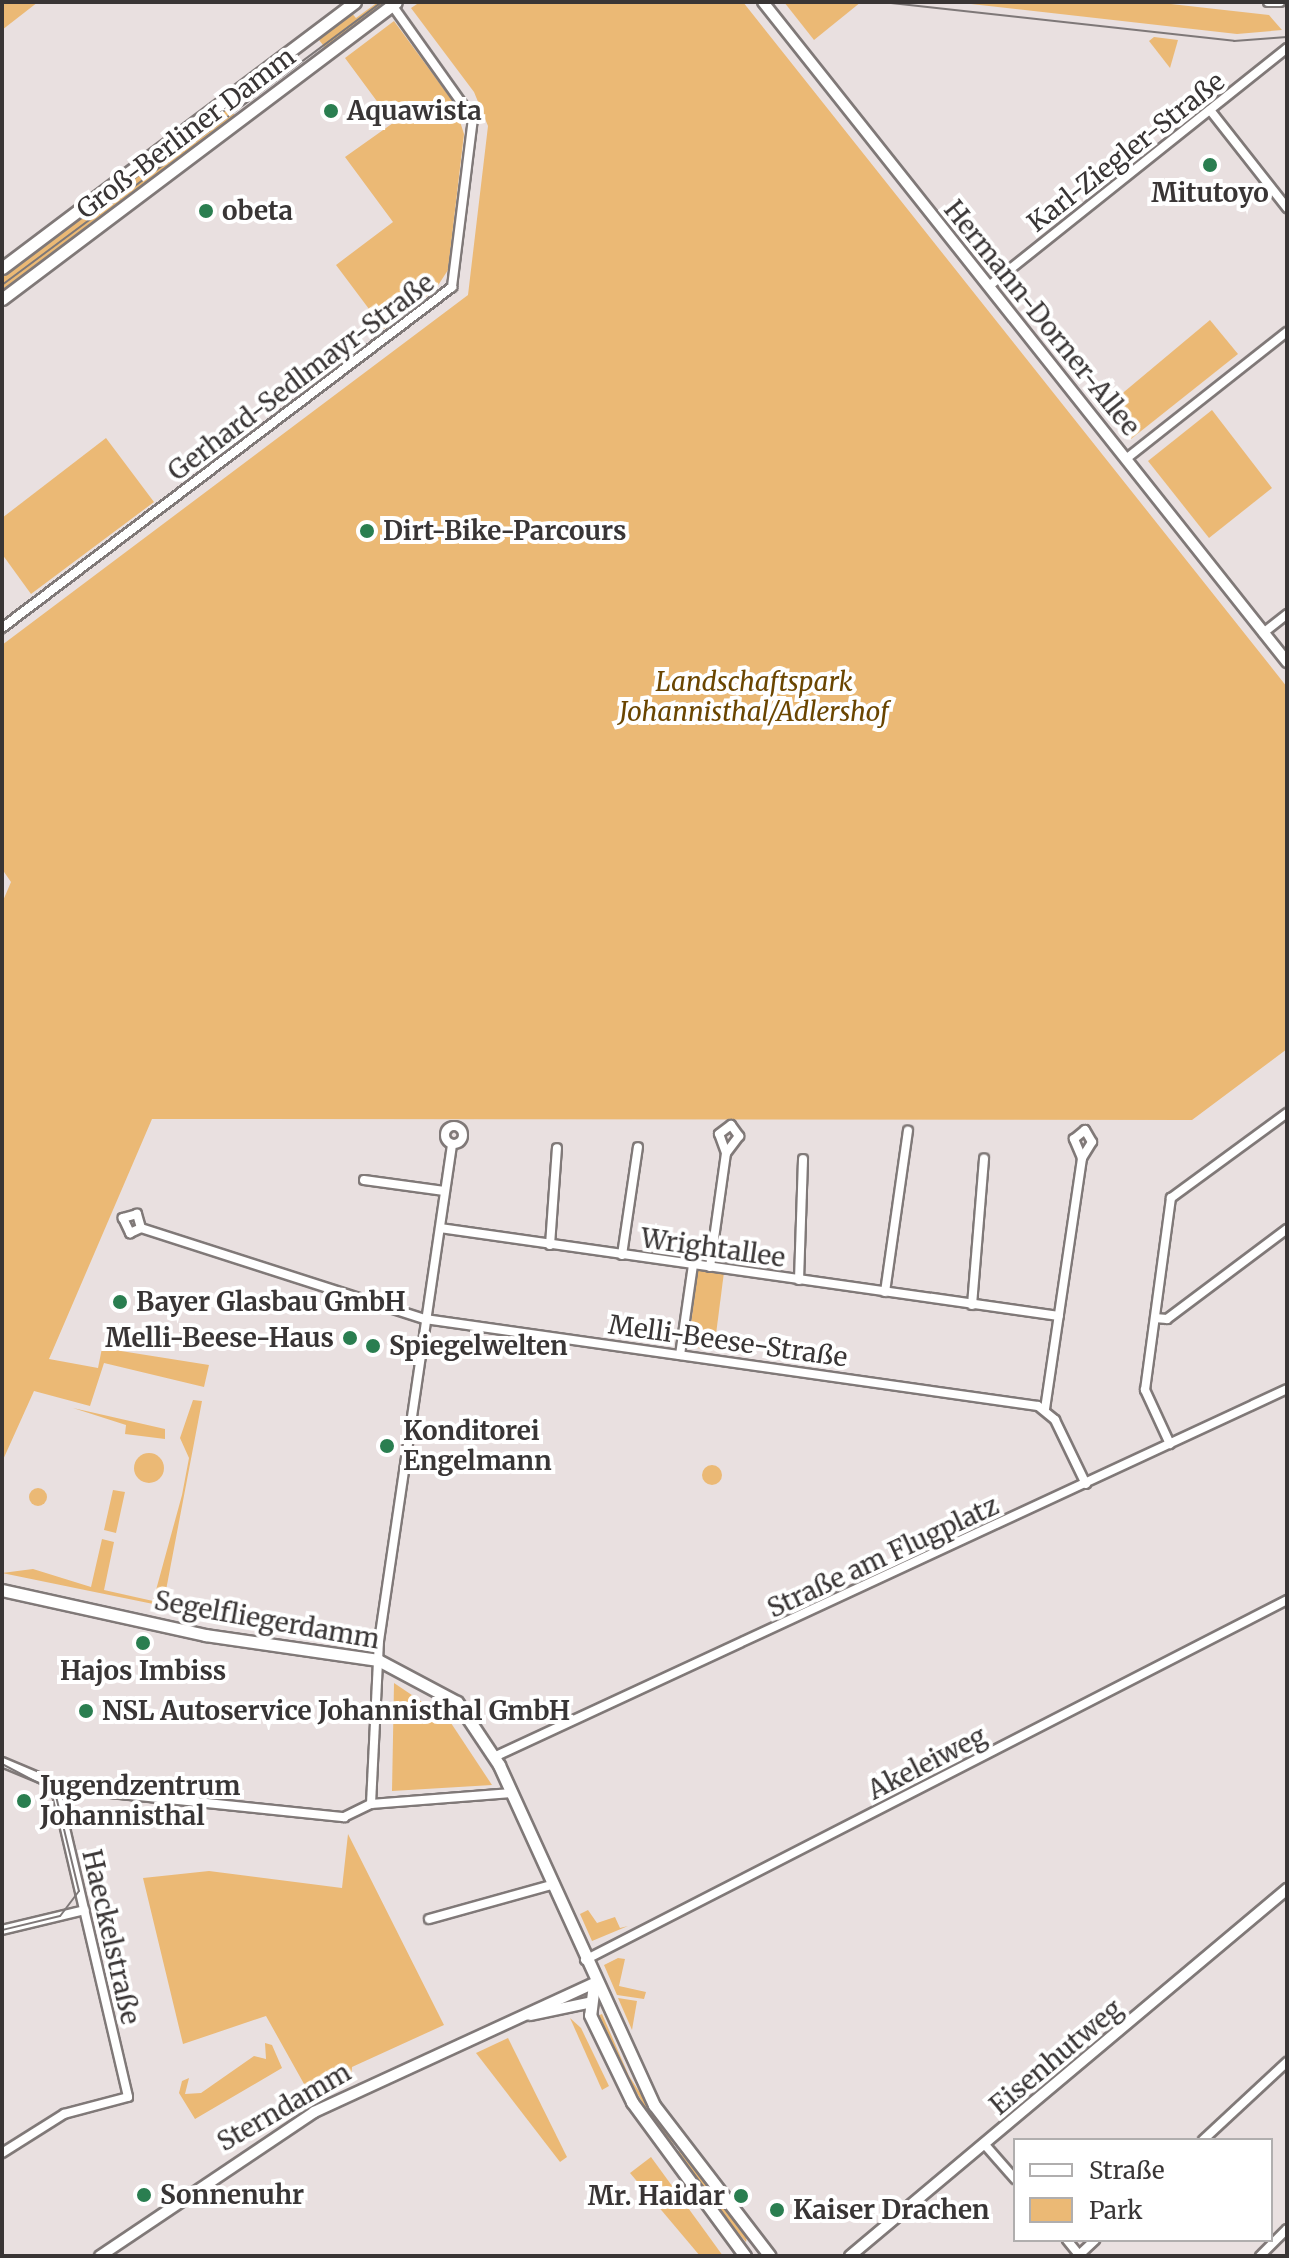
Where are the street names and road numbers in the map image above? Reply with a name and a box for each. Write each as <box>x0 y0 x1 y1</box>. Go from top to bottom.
street label: Groß-Berliner Damm <box>71 41 301 225</box>
street label: Karl-Ziegler-Straße <box>1021 66 1231 238</box>
street label: Hermann-Dorner-Allee <box>938 194 1146 442</box>
street label: Gerhard-Sedlmayr-Straße <box>162 267 440 487</box>
street label: Wrightallee <box>639 1222 787 1274</box>
street label: Melli-Beese-Straße <box>607 1309 849 1373</box>
street label: Straße am Flugplatz <box>762 1490 1004 1624</box>
street label: Segelfliegerdamm <box>152 1585 382 1655</box>
street label: Akeleiweg <box>863 1720 991 1806</box>
street label: Haeckelstraße <box>76 1847 146 2027</box>
street label: Eisenhutweg <box>984 1993 1128 2121</box>
street label: Sterndamm <box>212 2056 356 2158</box>

